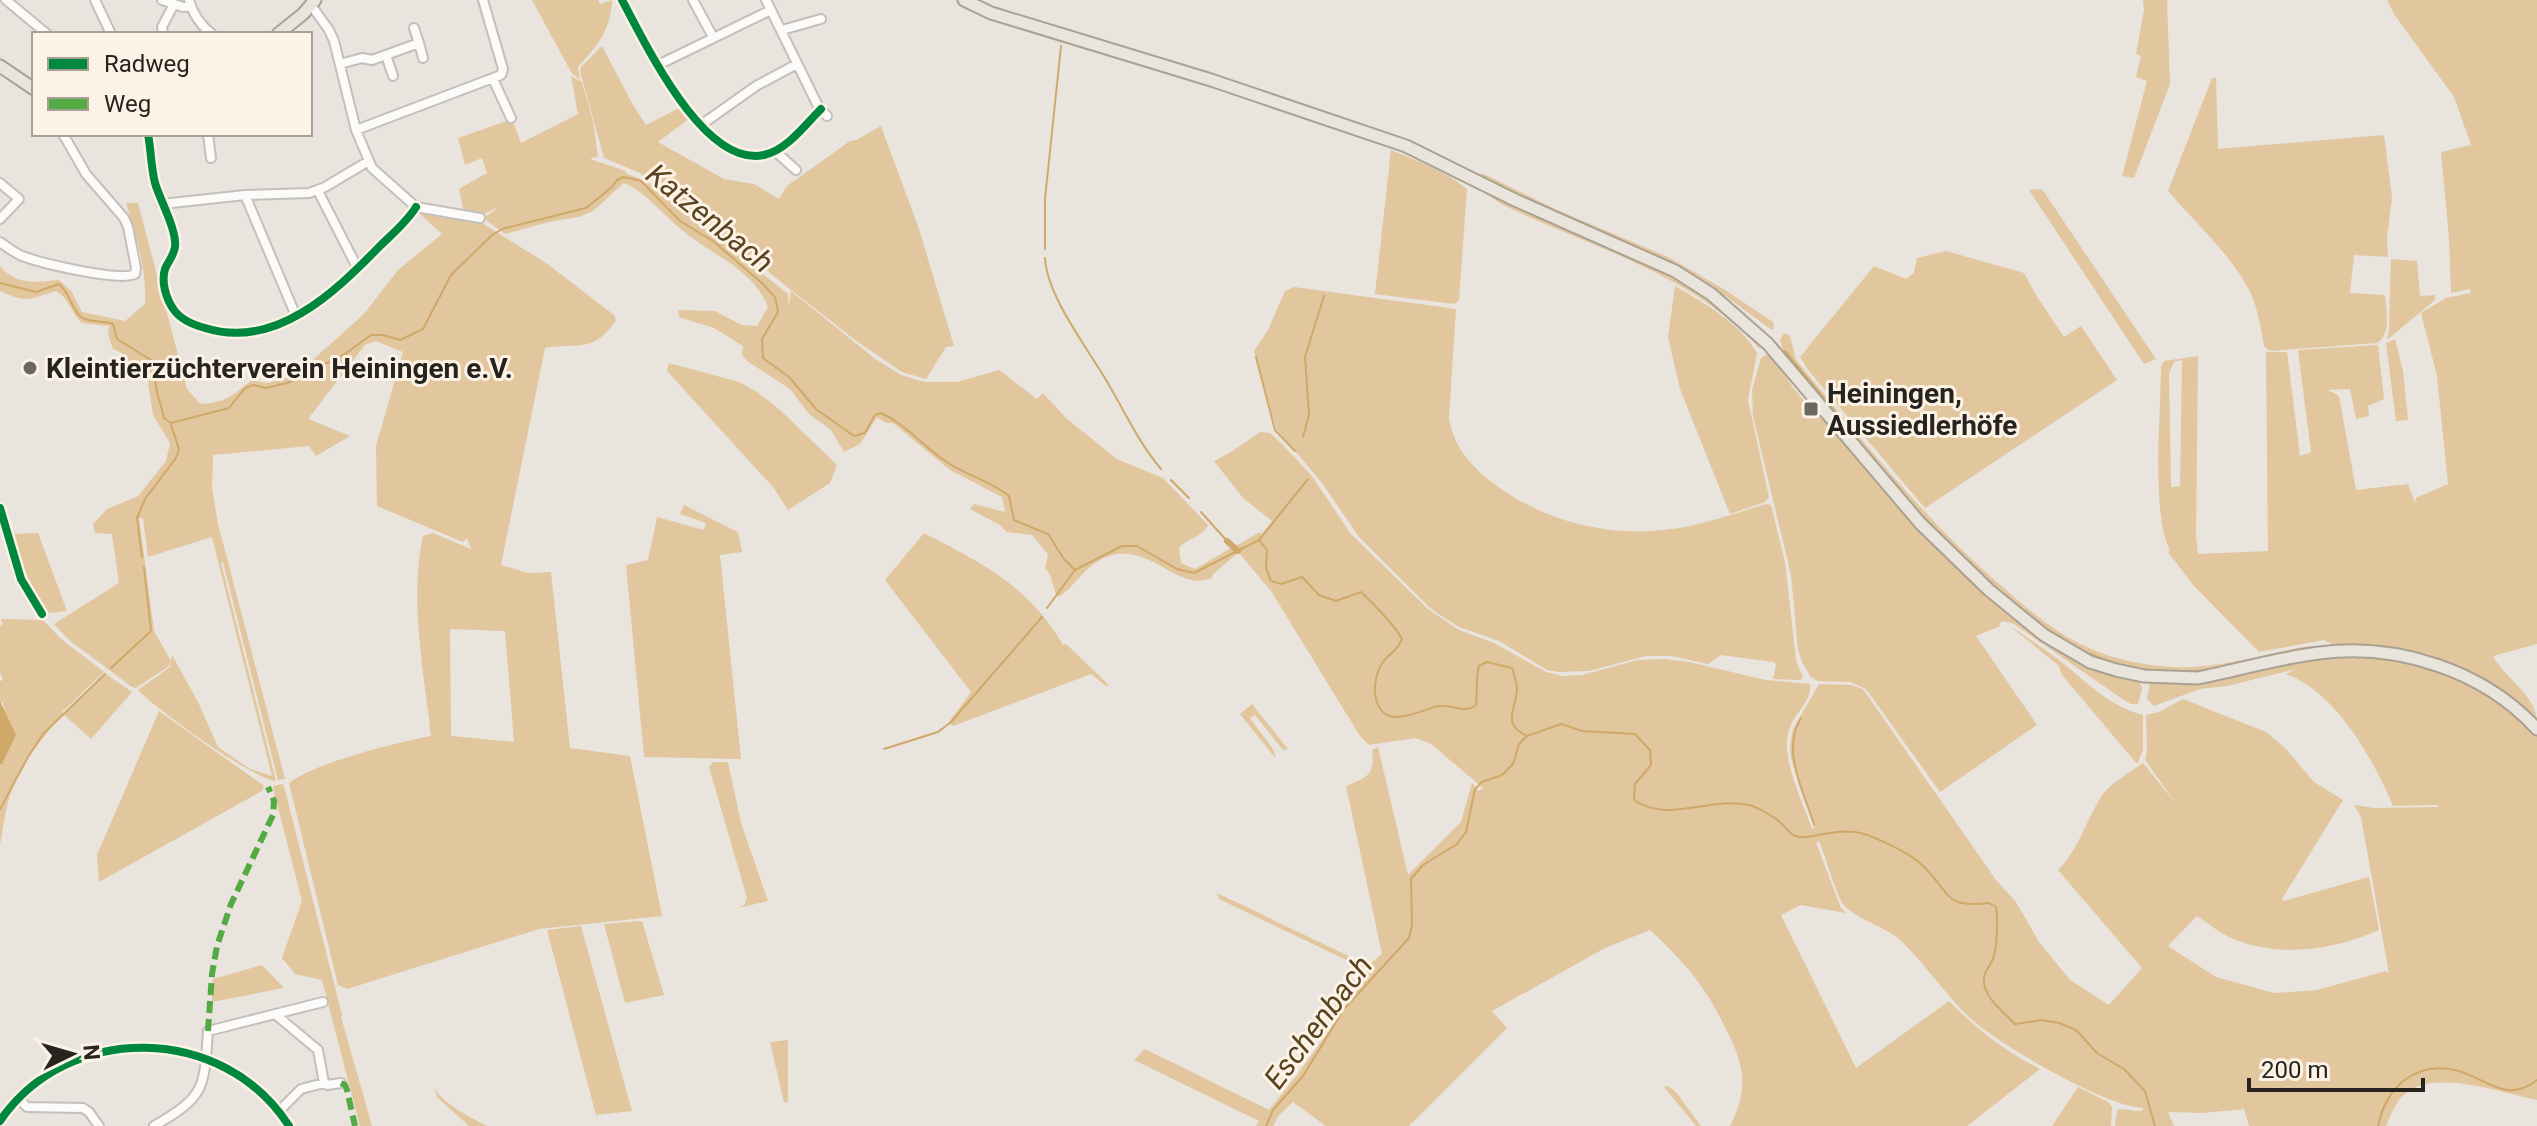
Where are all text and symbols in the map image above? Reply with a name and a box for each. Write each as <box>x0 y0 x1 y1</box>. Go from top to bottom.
legend <box>32 32 312 136</box>
text: Radweg <box>104 50 190 78</box>
text: Weg <box>104 90 151 118</box>
water label: Katzenbach <box>640 156 780 280</box>
place label: Kleintierzüchterverein Heiningen e.V. <box>46 352 513 385</box>
marker: Kleintierzüchterverein Heiningen e.V. <box>21 359 39 377</box>
place label: Heiningen, Aussiedlerhöfe <box>1827 377 2018 442</box>
marker: Heiningen, Aussiedlerhöfe <box>1802 400 1820 418</box>
water label: Eschenbach <box>1257 948 1379 1096</box>
north arrow <box>32 1014 112 1094</box>
scale bar <box>2249 1042 2423 1092</box>
text: N <box>78 1043 105 1061</box>
text: 200 m <box>2261 1056 2328 1084</box>

